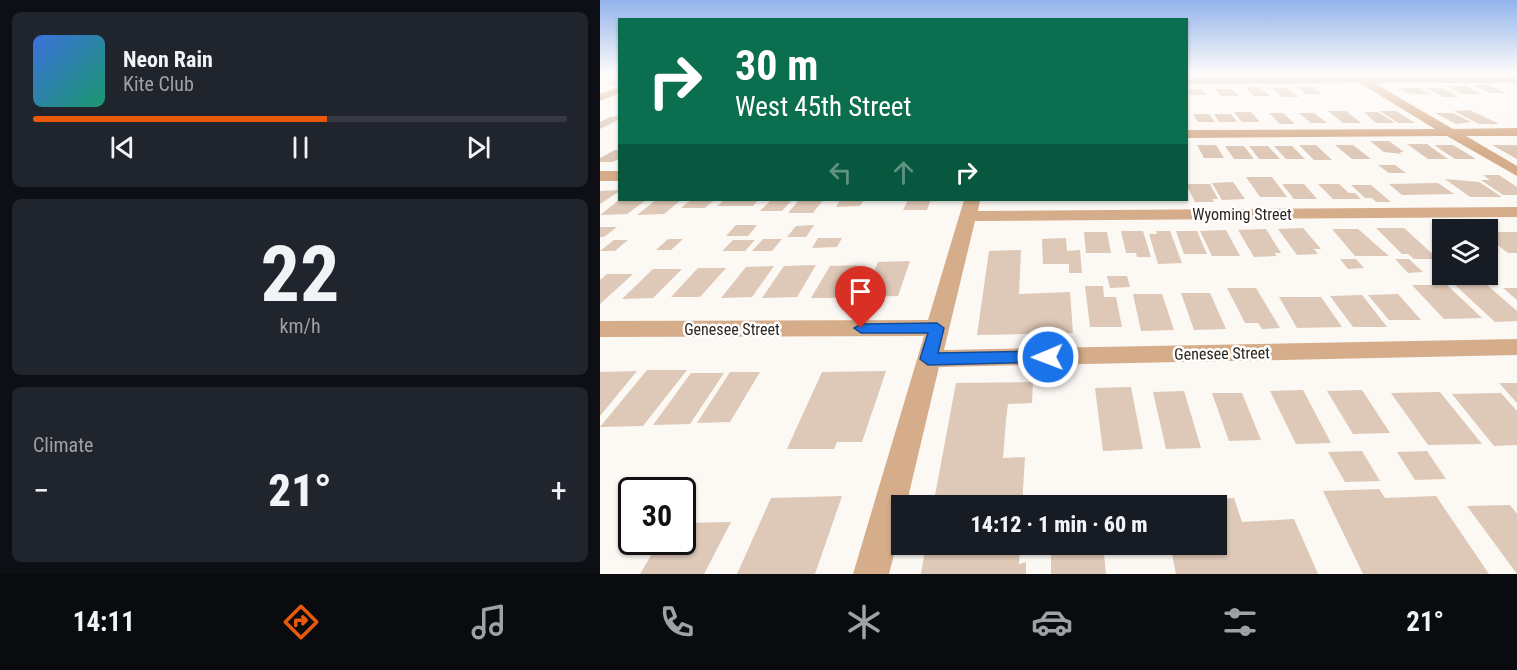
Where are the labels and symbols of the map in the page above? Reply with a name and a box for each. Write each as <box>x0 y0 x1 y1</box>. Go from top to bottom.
street label: Wyoming Street <box>1192 205 1292 224</box>
pin <box>835 266 886 328</box>
street label: Genesee Street <box>684 320 780 339</box>
position arrow <box>1016 325 1080 389</box>
street label: Genesee Street <box>1174 343 1270 364</box>
speed limit sign: 30 <box>618 477 696 555</box>

